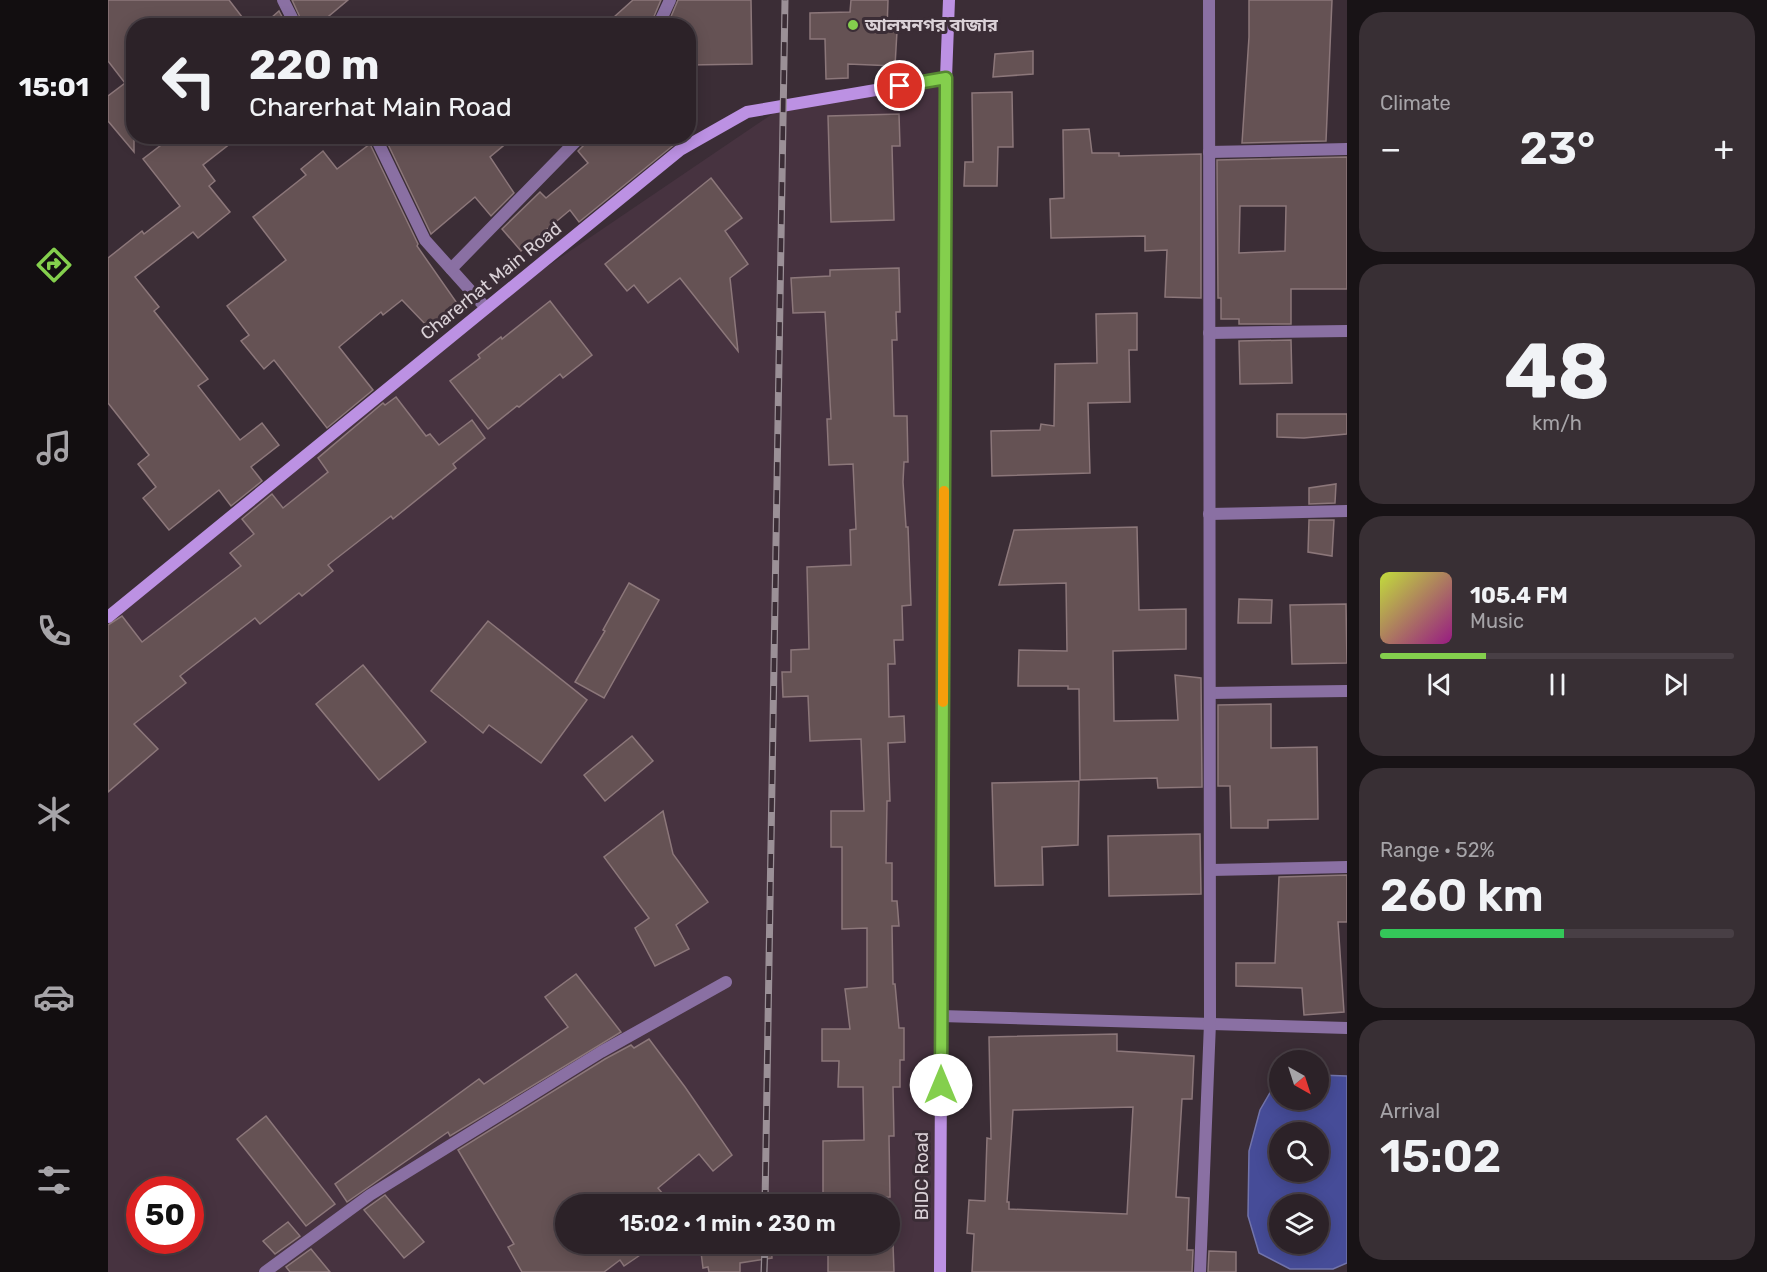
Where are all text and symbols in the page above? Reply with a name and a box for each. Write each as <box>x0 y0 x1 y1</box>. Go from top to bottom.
place label: আলমনগর বাজার <box>864 14 999 36</box>
marker: আলমনগর বাজার <box>846 18 860 32</box>
text: 220 m <box>249 40 380 90</box>
icon: left <box>150 42 228 120</box>
pin <box>874 60 925 111</box>
icon: arrive <box>883 69 916 102</box>
text: 15:01 <box>19 71 89 103</box>
text: Charerhat Main Road <box>249 91 512 123</box>
text: Climate <box>1380 91 1451 115</box>
text: 23° <box>1520 122 1595 175</box>
text: − <box>1380 129 1401 168</box>
text: + <box>1713 129 1734 168</box>
street label: Charerhat Main Road <box>416 217 566 345</box>
icon: directions <box>33 244 75 286</box>
text: 48 <box>1504 325 1610 418</box>
text: km/h <box>1532 411 1582 435</box>
icon: music <box>33 427 75 469</box>
text: 105.4 FM <box>1470 582 1568 609</box>
text: Music <box>1470 609 1524 633</box>
icon: phone <box>33 610 75 652</box>
icon: previous <box>1423 668 1456 701</box>
icon: pause <box>1541 668 1574 701</box>
icon: next <box>1659 668 1692 701</box>
icon: climate <box>33 793 75 835</box>
text: Range · 52% <box>1380 838 1495 862</box>
text: 260 km <box>1380 869 1544 922</box>
icon: car <box>33 976 75 1018</box>
north arrow <box>1269 1050 1329 1110</box>
map controls <box>1269 1050 1329 1254</box>
position arrow <box>909 1053 973 1117</box>
text: Arrival <box>1380 1099 1440 1123</box>
button: search <box>1269 1122 1329 1182</box>
text: 15:02 <box>1380 1130 1501 1183</box>
street label: BIDC Road <box>911 1132 933 1220</box>
icon: filters <box>33 1159 75 1201</box>
speed limit sign: 50 <box>126 1176 204 1254</box>
button: layers <box>1269 1194 1329 1254</box>
text: 15:02 · 1 min · 230 m <box>619 1210 836 1237</box>

